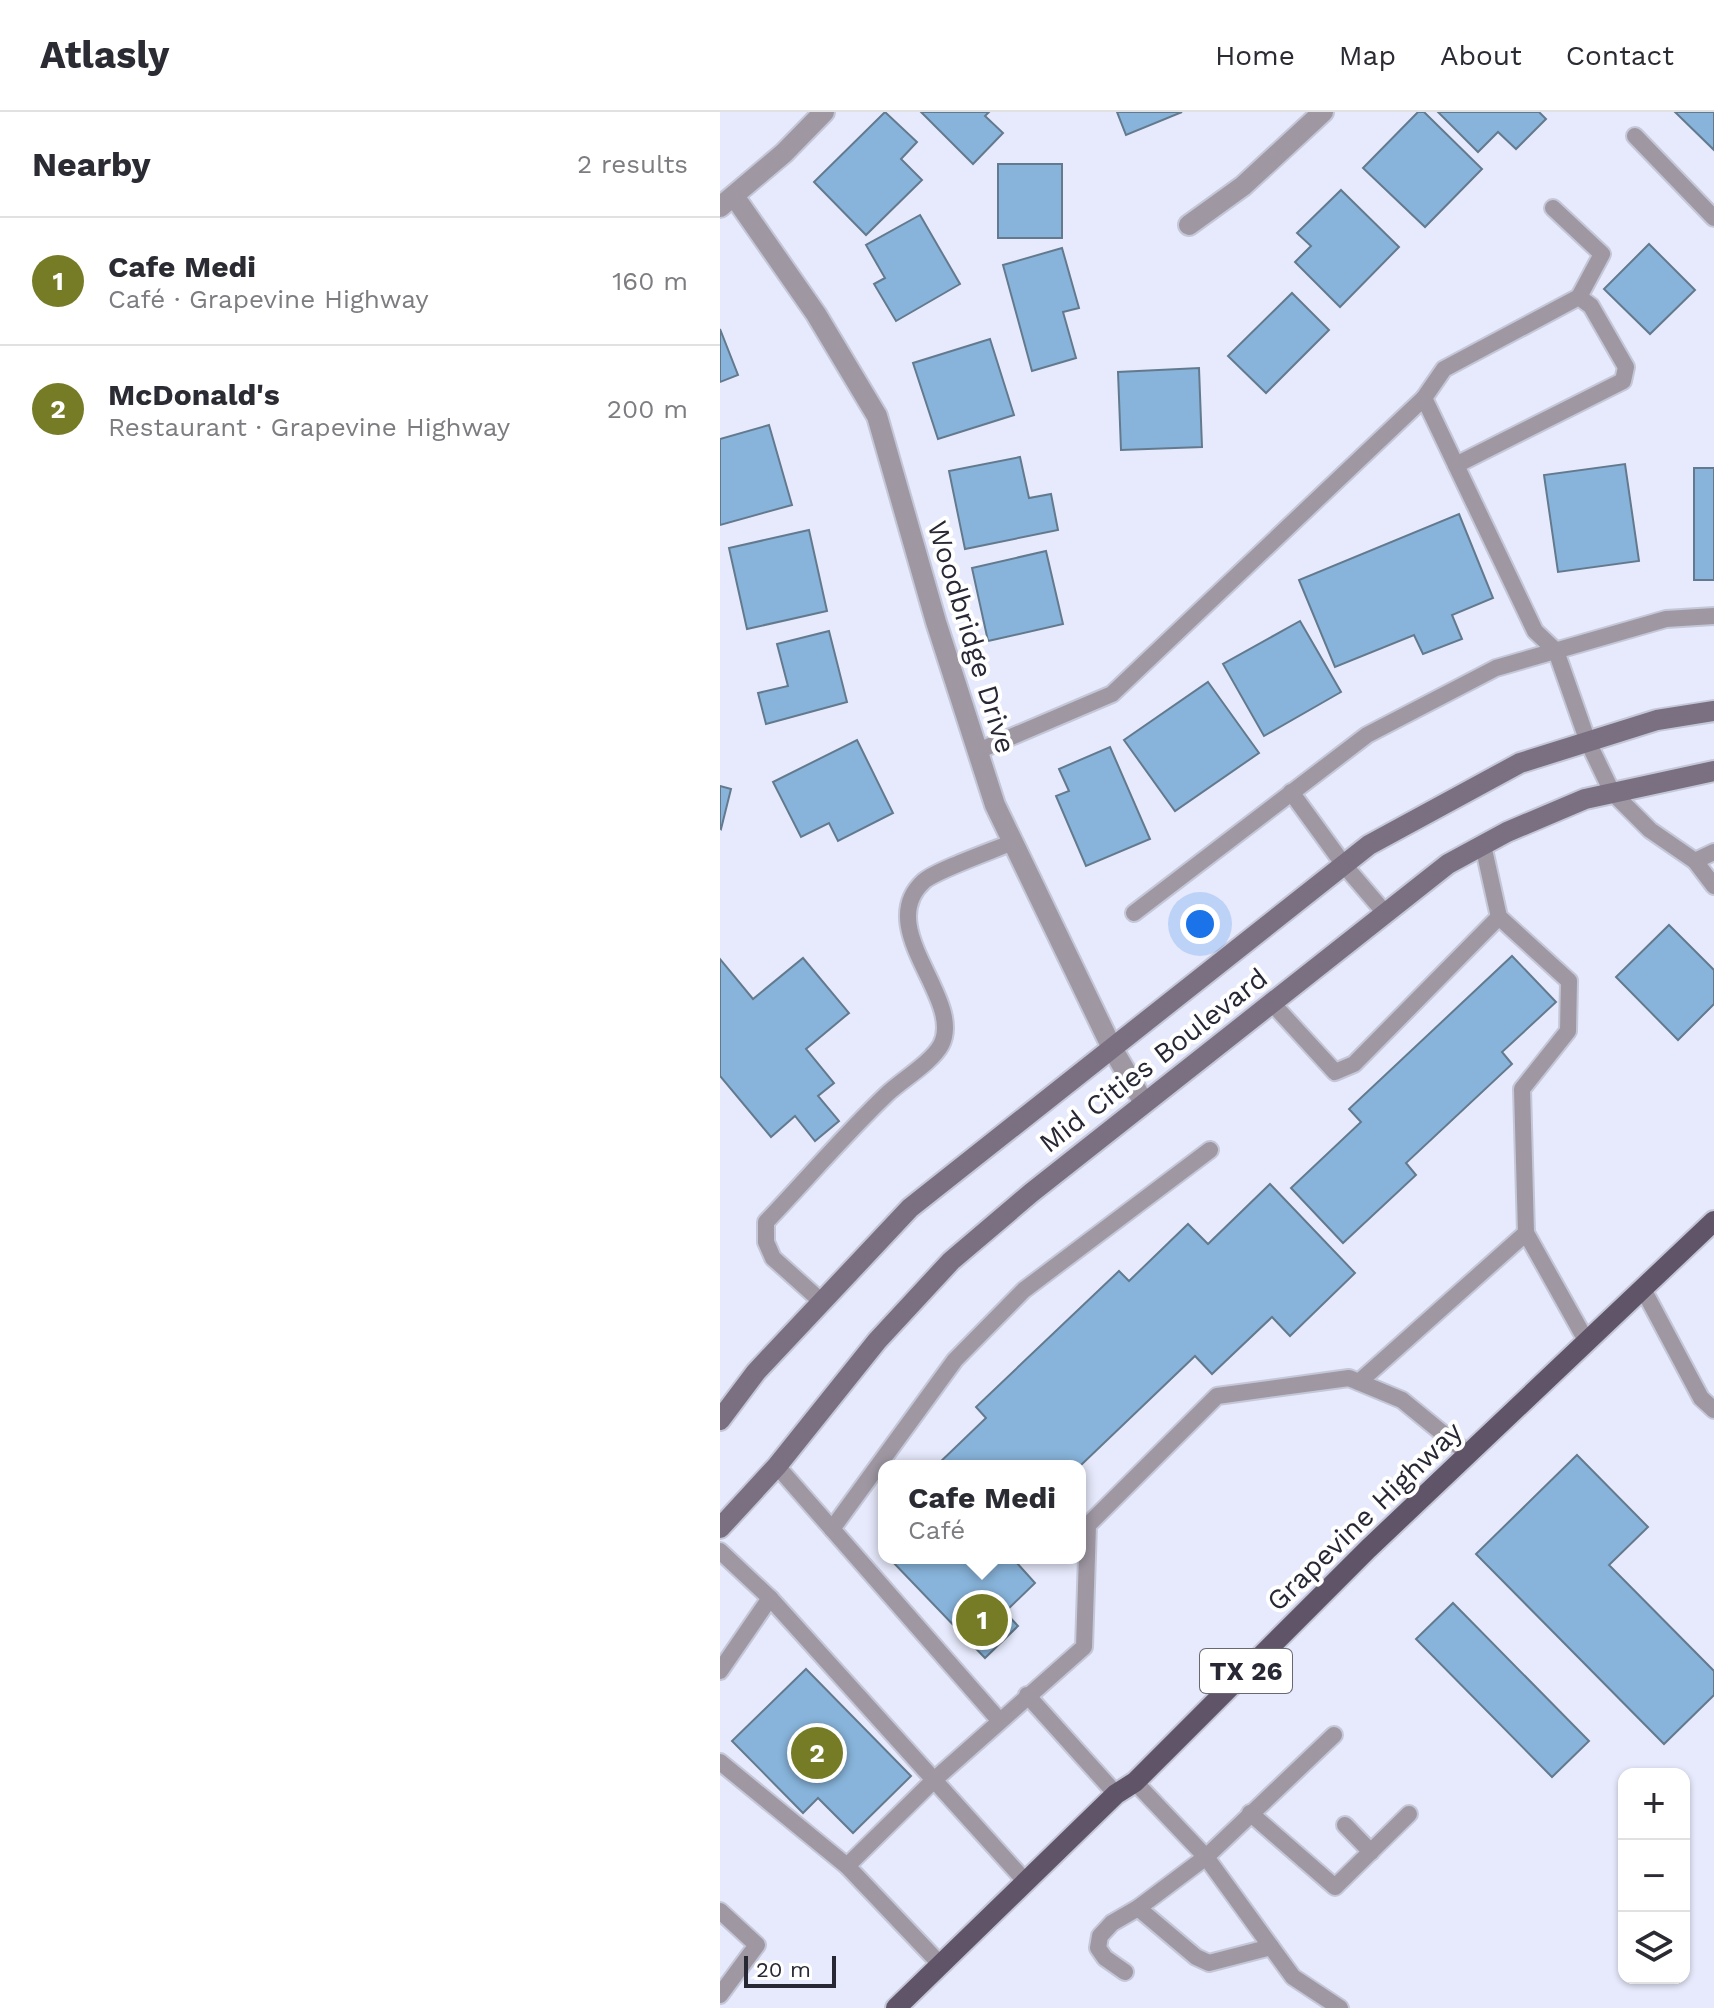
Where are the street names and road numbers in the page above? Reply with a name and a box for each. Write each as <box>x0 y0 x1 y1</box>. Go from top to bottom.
street label: Woodbridge Drive <box>920 517 1023 757</box>
street label: Mid Cities Boulevard <box>1033 961 1274 1160</box>
street label: Grapevine Highway <box>1260 1414 1469 1618</box>
road number: TX 26 <box>1200 1649 1292 1693</box>

